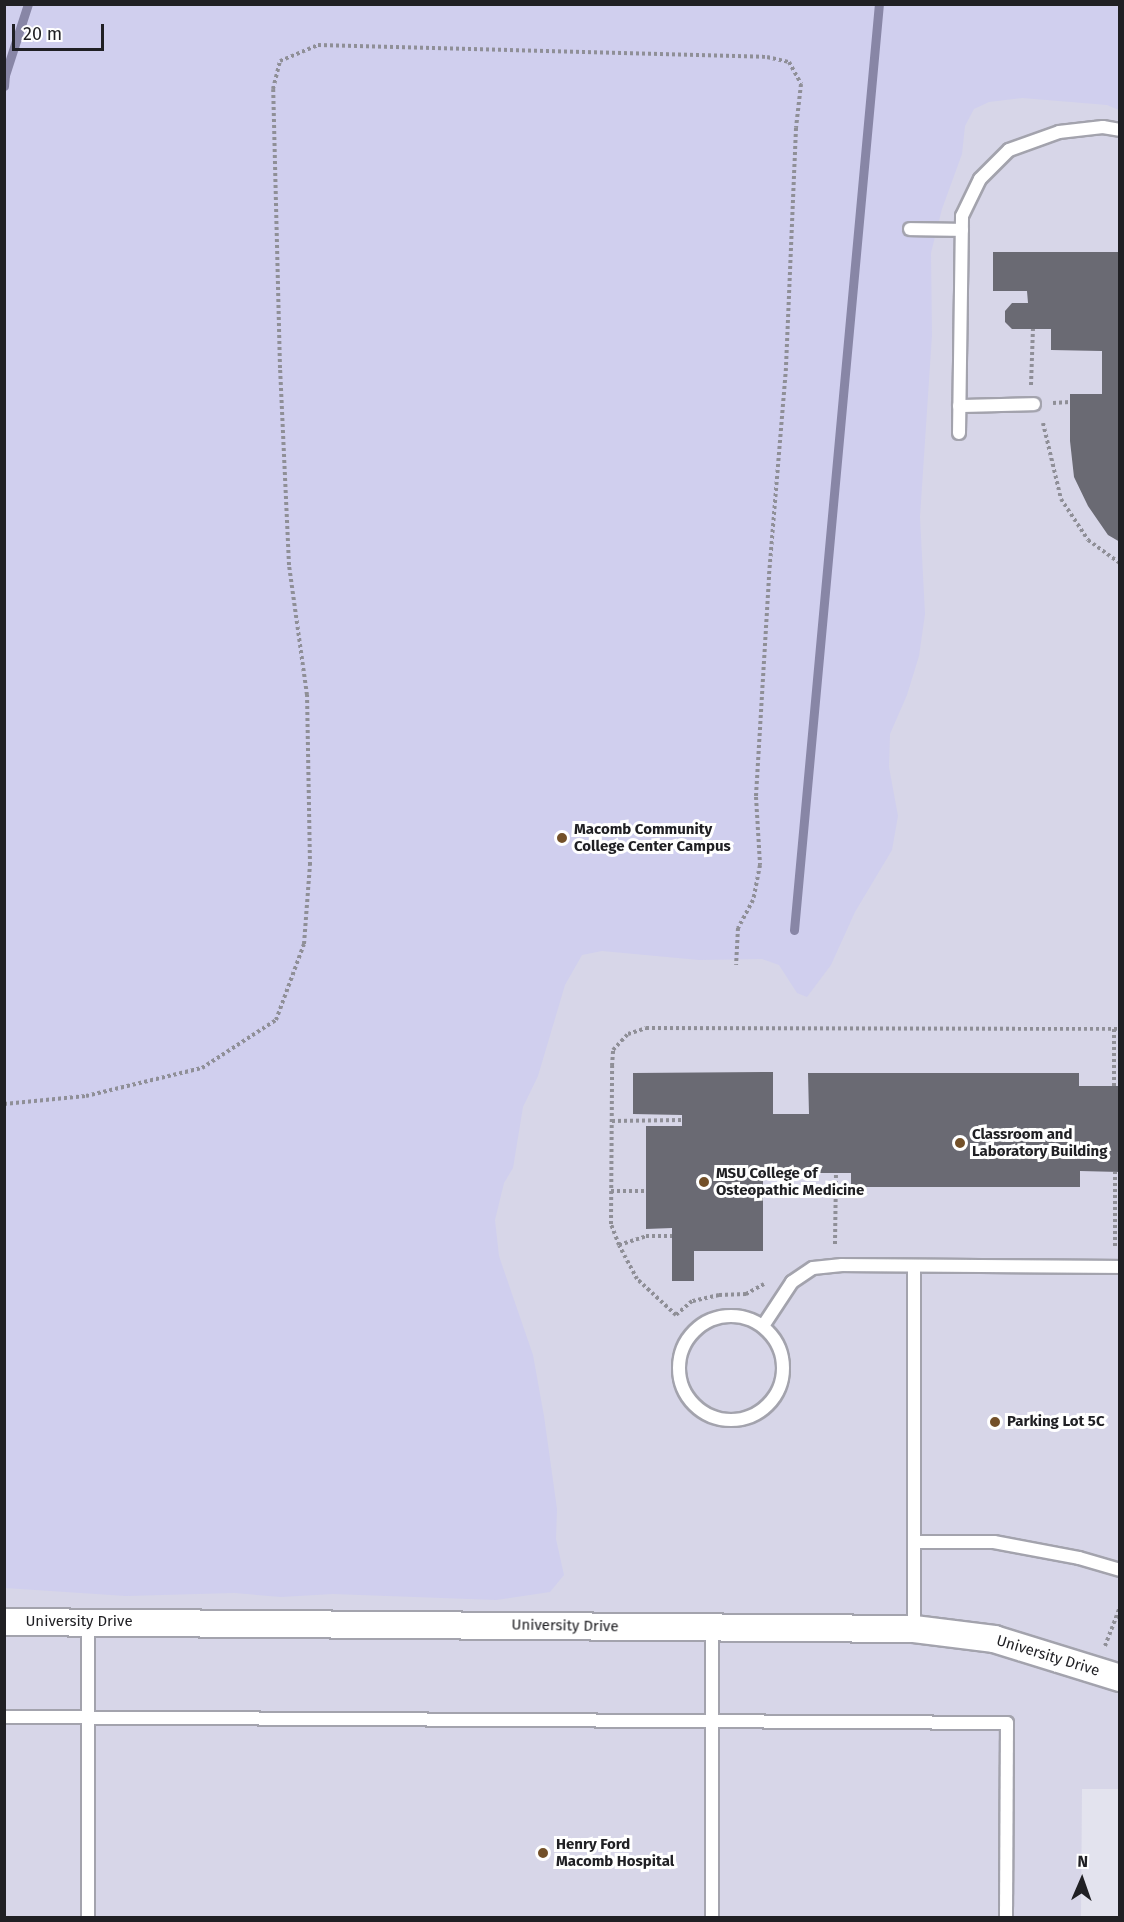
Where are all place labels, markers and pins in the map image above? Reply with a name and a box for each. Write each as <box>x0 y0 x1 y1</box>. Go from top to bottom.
place label: Macomb Community College Center Campus <box>574 820 731 855</box>
marker: Macomb Community College Center Campus <box>555 831 569 845</box>
place label: Classroom and Laboratory Building <box>972 1125 1107 1160</box>
marker: Classroom and Laboratory Building <box>953 1136 967 1150</box>
place label: MSU College of Osteopathic Medicine <box>716 1164 864 1199</box>
marker: MSU College of Osteopathic Medicine <box>697 1175 711 1189</box>
place label: Parking Lot 5C <box>1007 1413 1105 1431</box>
marker: Parking Lot 5C <box>988 1415 1002 1429</box>
place label: Henry Ford Macomb Hospital <box>556 1835 674 1870</box>
marker: Henry Ford Macomb Hospital <box>534 1844 552 1862</box>

